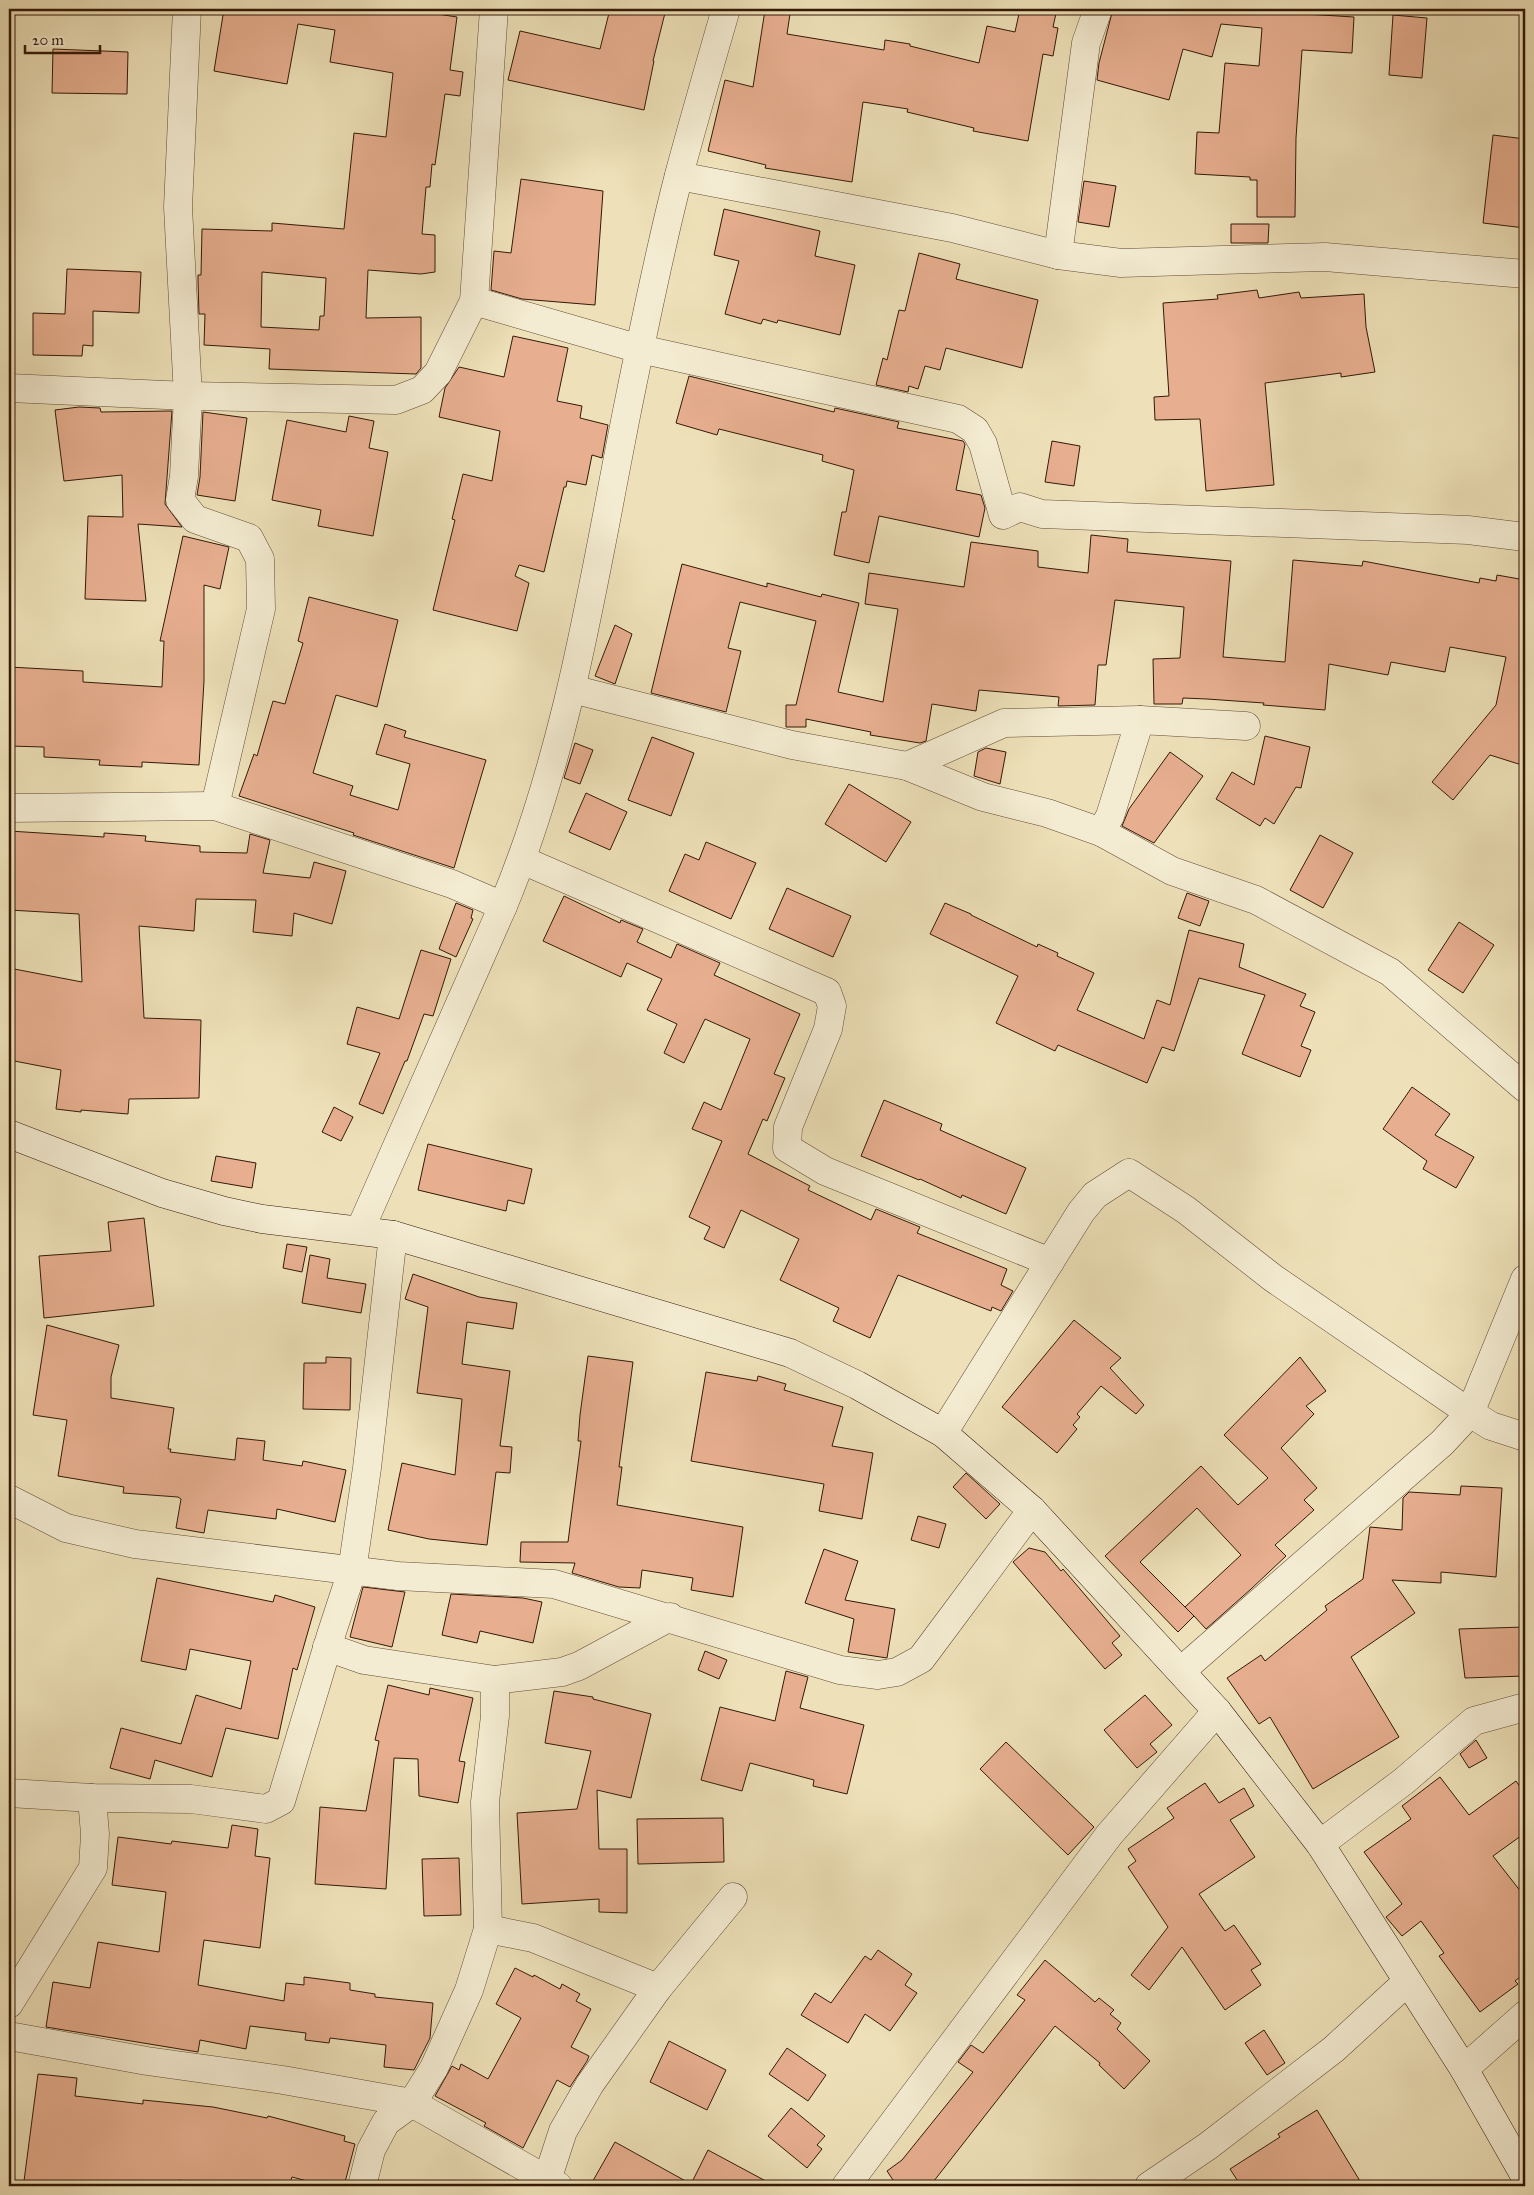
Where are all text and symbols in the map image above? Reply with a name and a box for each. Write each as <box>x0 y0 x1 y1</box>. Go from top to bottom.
scale bar <box>25 22 100 54</box>
text: 20 m <box>32 31 64 49</box>

